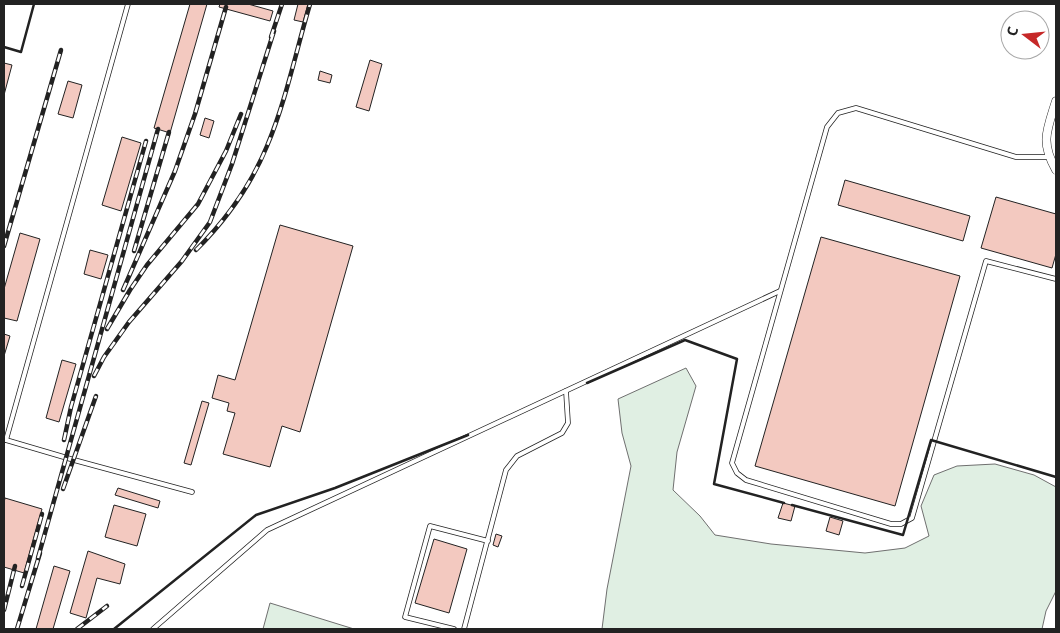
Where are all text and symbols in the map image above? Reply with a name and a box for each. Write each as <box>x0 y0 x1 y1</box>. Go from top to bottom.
north arrow <box>1000 10 1050 60</box>
text: С <box>1002 24 1022 38</box>

